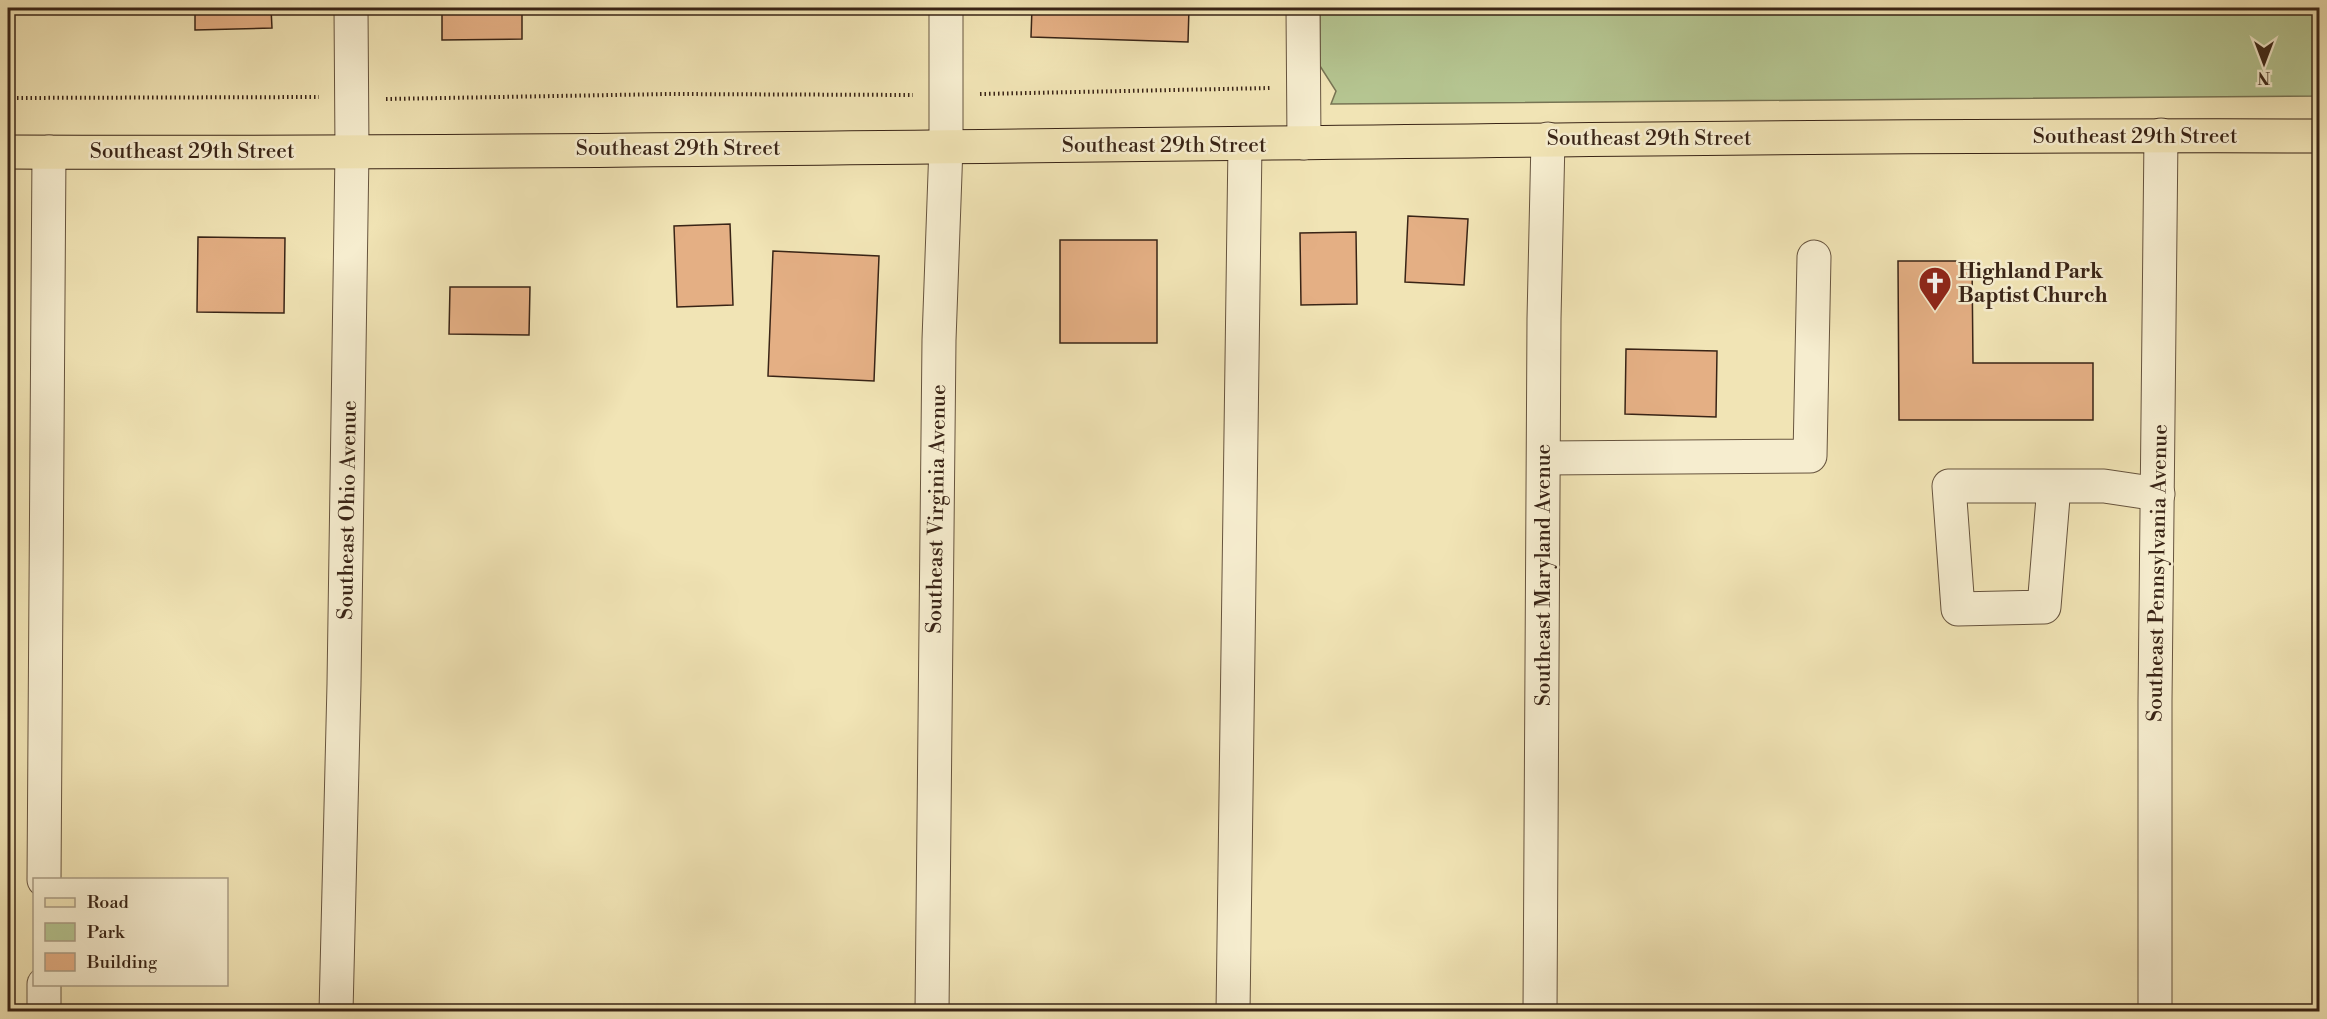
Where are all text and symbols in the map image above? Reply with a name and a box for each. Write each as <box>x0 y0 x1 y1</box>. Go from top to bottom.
north arrow <box>2234 33 2294 93</box>
text: N <box>2257 67 2270 87</box>
street label: Southeast 29th Street <box>2033 124 2238 150</box>
street label: Southeast 29th Street <box>1547 126 1752 152</box>
street label: Southeast 29th Street <box>1062 133 1267 159</box>
street label: Southeast 29th Street <box>576 136 781 162</box>
street label: Southeast 29th Street <box>90 139 295 165</box>
place label: Highland Park Baptist Church <box>1958 259 2108 309</box>
church icon: Highland Park Baptist Church <box>1917 265 1953 312</box>
street label: Southeast Virginia Avenue <box>922 384 952 634</box>
street label: Southeast Ohio Avenue <box>333 400 363 620</box>
street label: Southeast Pennsylvania Avenue <box>2142 424 2174 722</box>
street label: Southeast Maryland Avenue <box>1531 444 1557 706</box>
legend <box>33 878 228 986</box>
text: Road <box>87 891 130 914</box>
text: Park <box>87 921 126 944</box>
text: Building <box>86 951 158 974</box>

